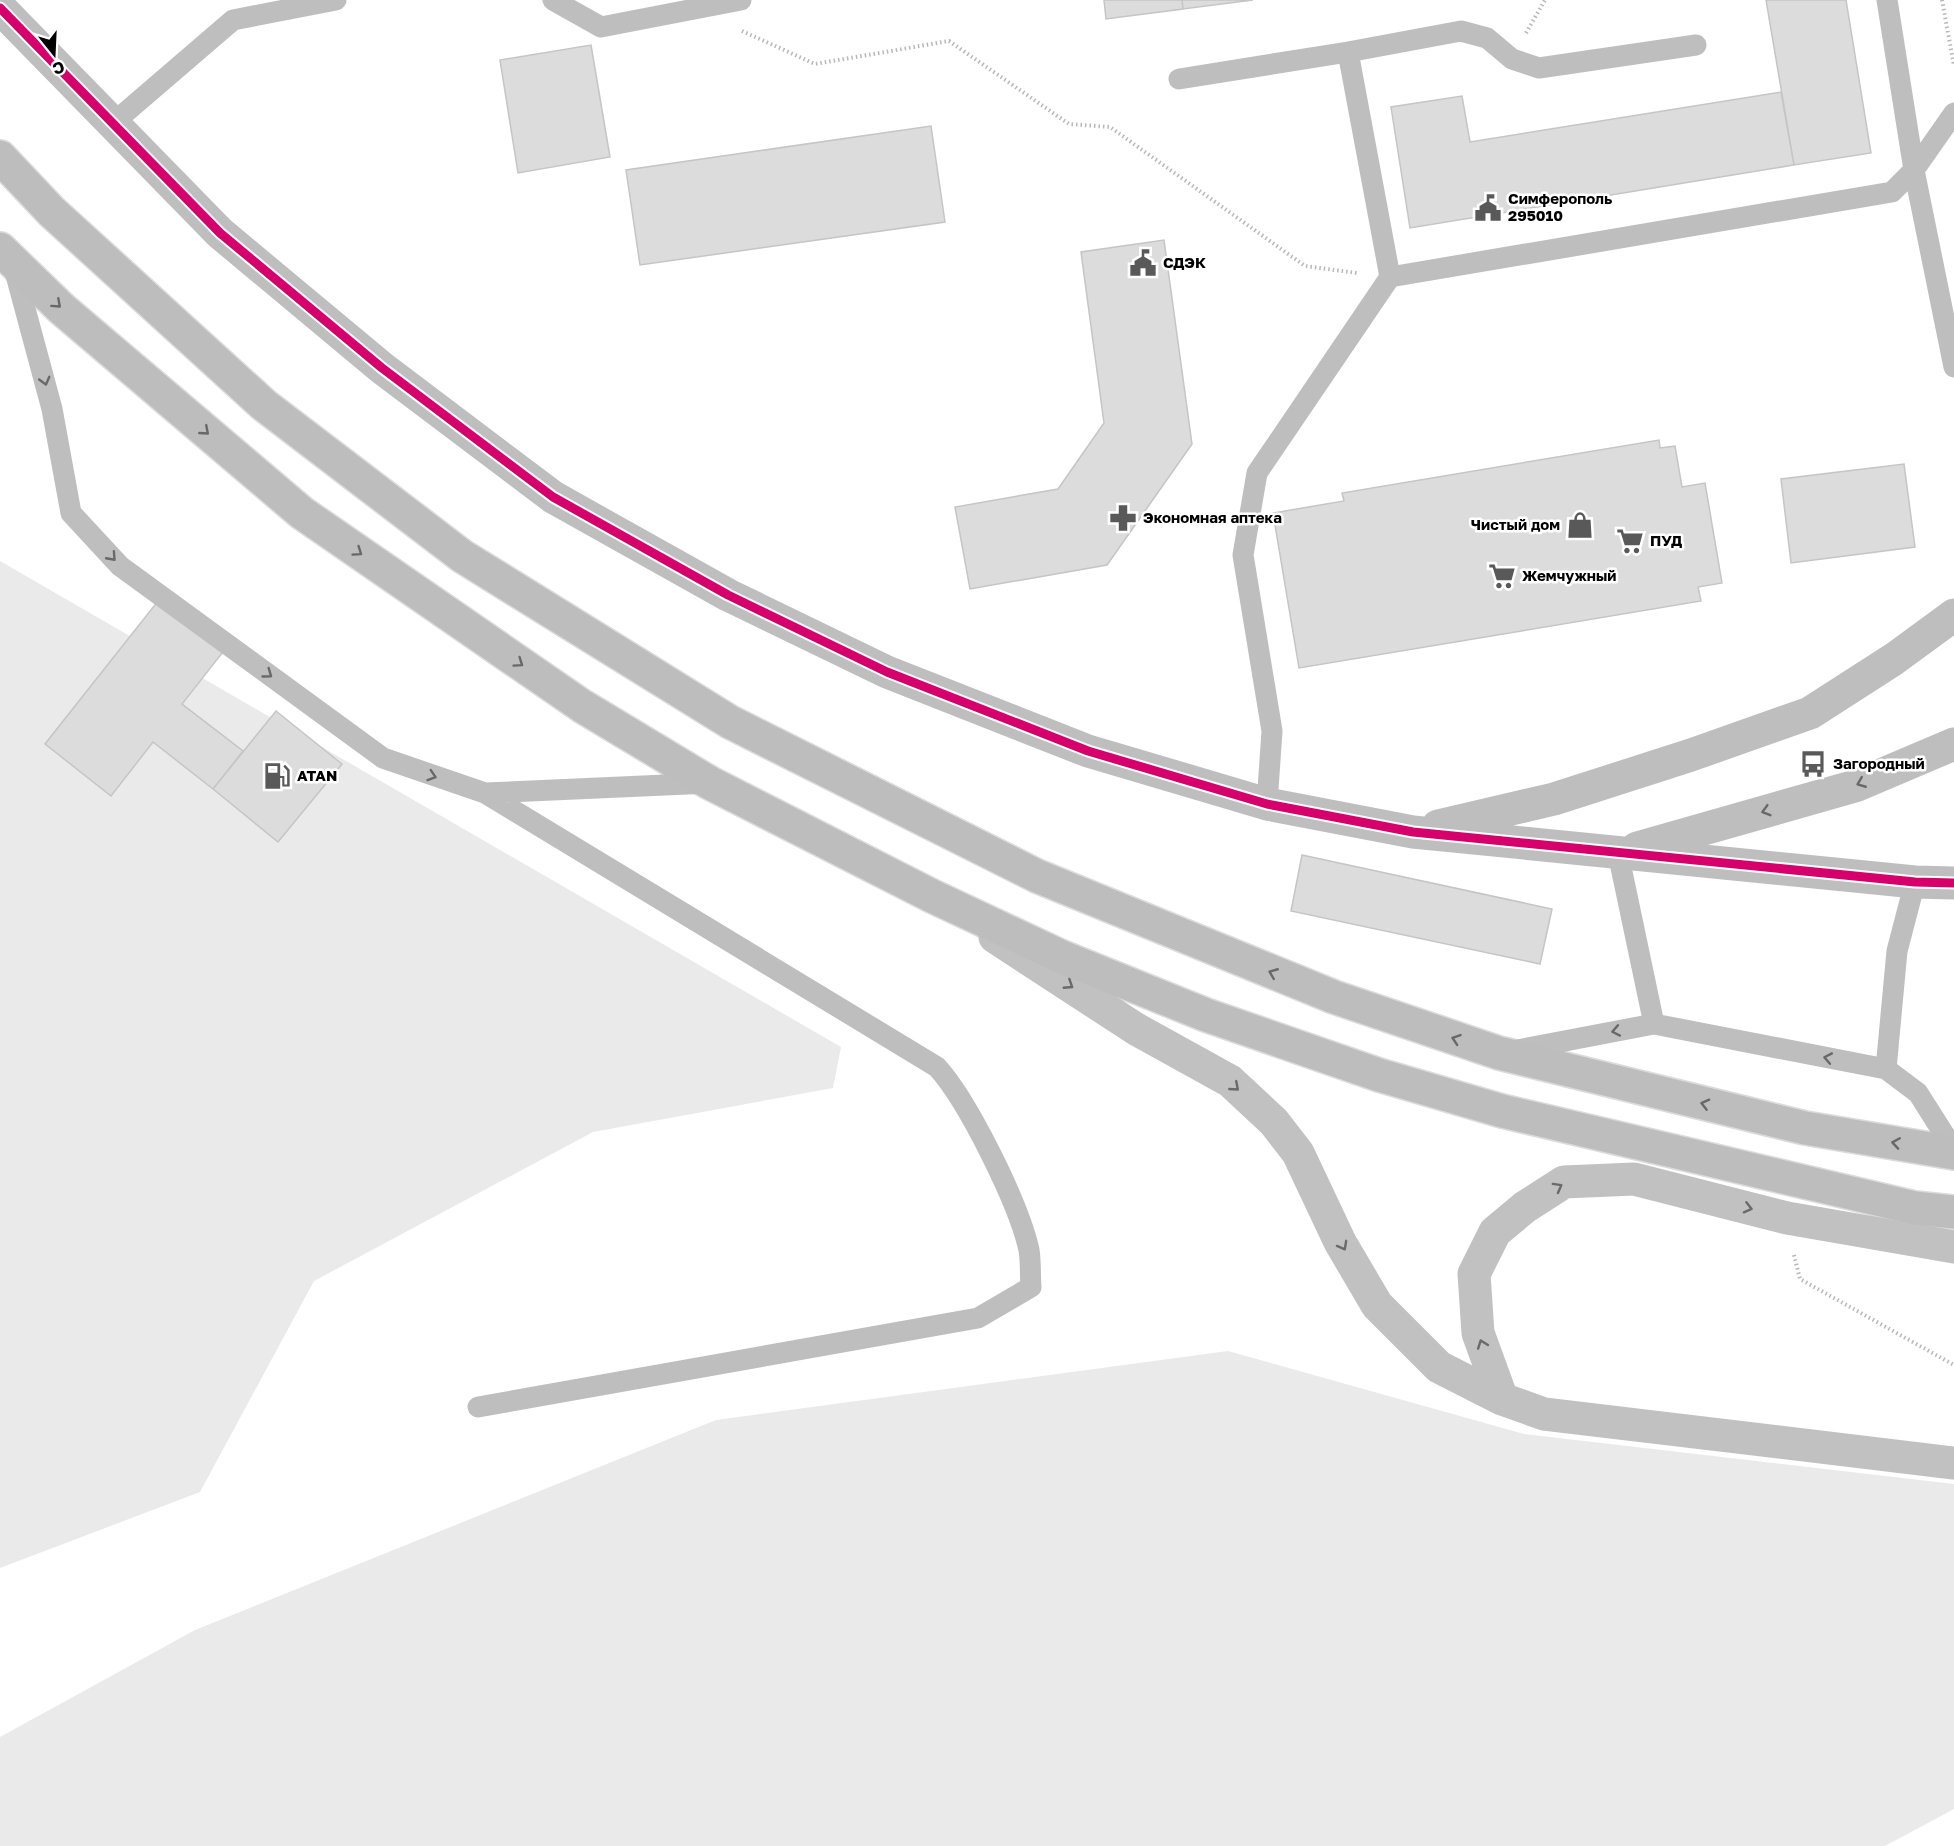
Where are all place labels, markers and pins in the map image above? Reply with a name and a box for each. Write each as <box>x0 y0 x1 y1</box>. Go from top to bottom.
place label: Симферополь 295010 <box>1508 189 1612 224</box>
public building icon: Симферополь 295010 <box>1473 193 1503 223</box>
public building icon: СДЭК <box>1128 248 1158 278</box>
place label: СДЭК <box>1163 253 1206 271</box>
pharmacy icon: Экономная аптека <box>1108 503 1138 533</box>
place label: Экономная аптека <box>1143 508 1282 526</box>
shop icon: Чистый дом <box>1565 510 1595 540</box>
place label: Чистый дом <box>1471 515 1560 533</box>
supermarket icon: ПУД <box>1615 526 1645 556</box>
place label: ПУД <box>1650 531 1682 549</box>
supermarket icon: Жемчужный <box>1487 561 1517 591</box>
place label: Жемчужный <box>1522 566 1616 584</box>
bus stop icon: Загородный <box>1798 749 1828 779</box>
place label: Загородный <box>1833 754 1925 772</box>
fuel station icon: ATAN <box>262 761 292 791</box>
place label: ATAN <box>297 766 337 784</box>

